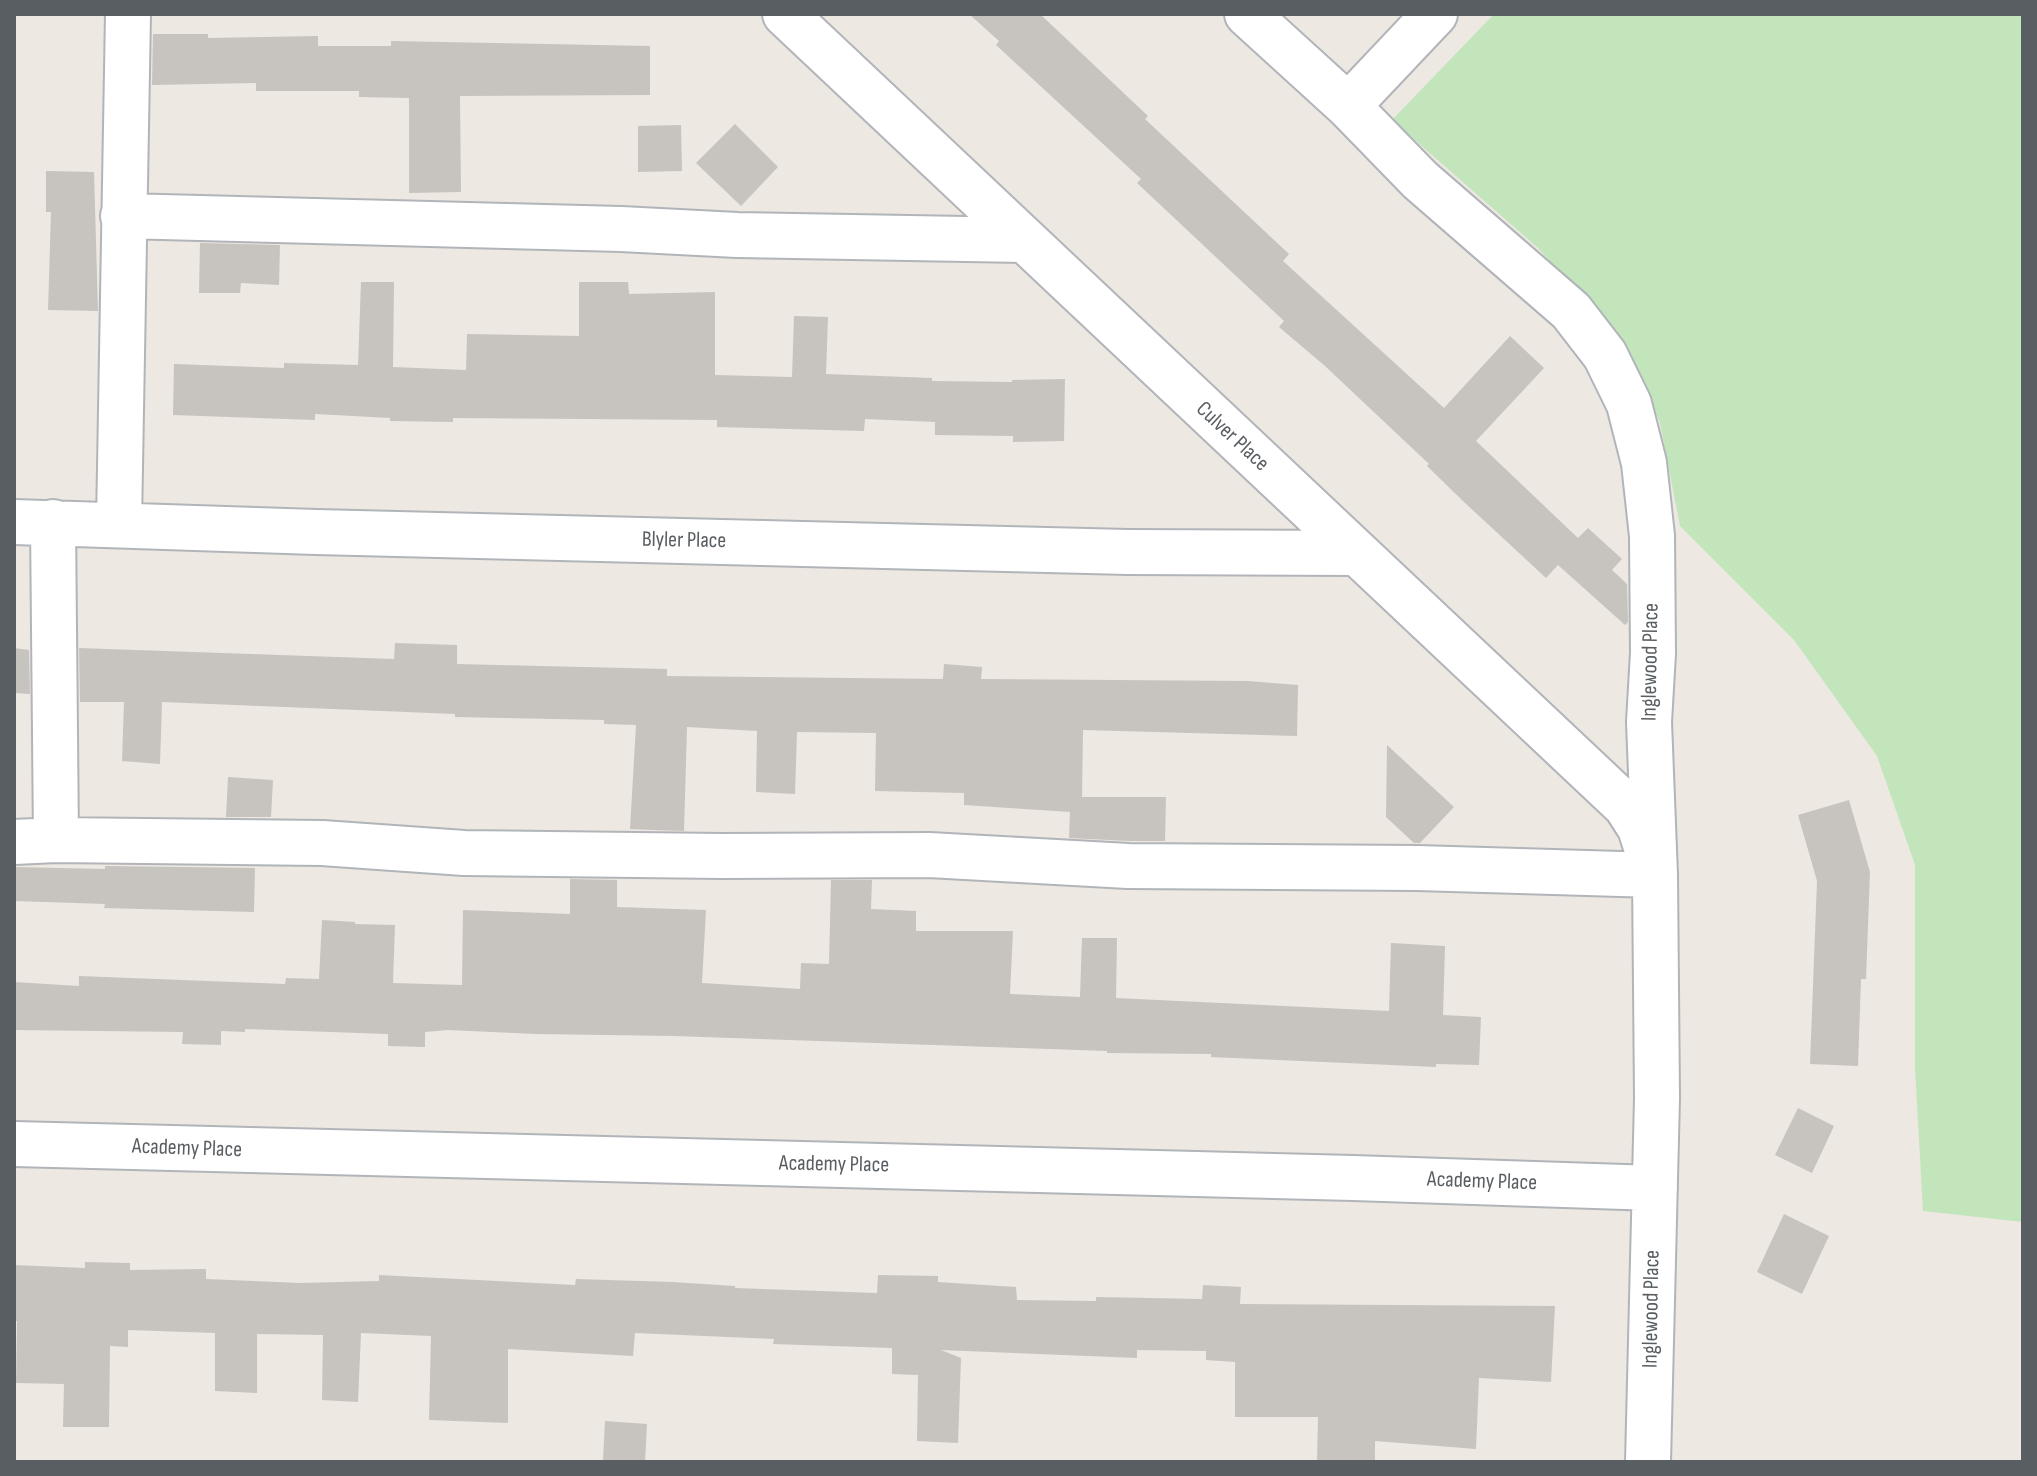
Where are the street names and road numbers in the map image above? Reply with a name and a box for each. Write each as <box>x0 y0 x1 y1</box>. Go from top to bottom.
street label: Culver Place <box>1190 397 1274 477</box>
street label: Blyler Place <box>642 527 726 555</box>
street label: Inglewood Place <box>1637 603 1665 721</box>
street label: Academy Place <box>131 1134 243 1164</box>
street label: Academy Place <box>779 1151 889 1179</box>
street label: Academy Place <box>1426 1167 1538 1197</box>
street label: Inglewood Place <box>1638 1250 1666 1368</box>

